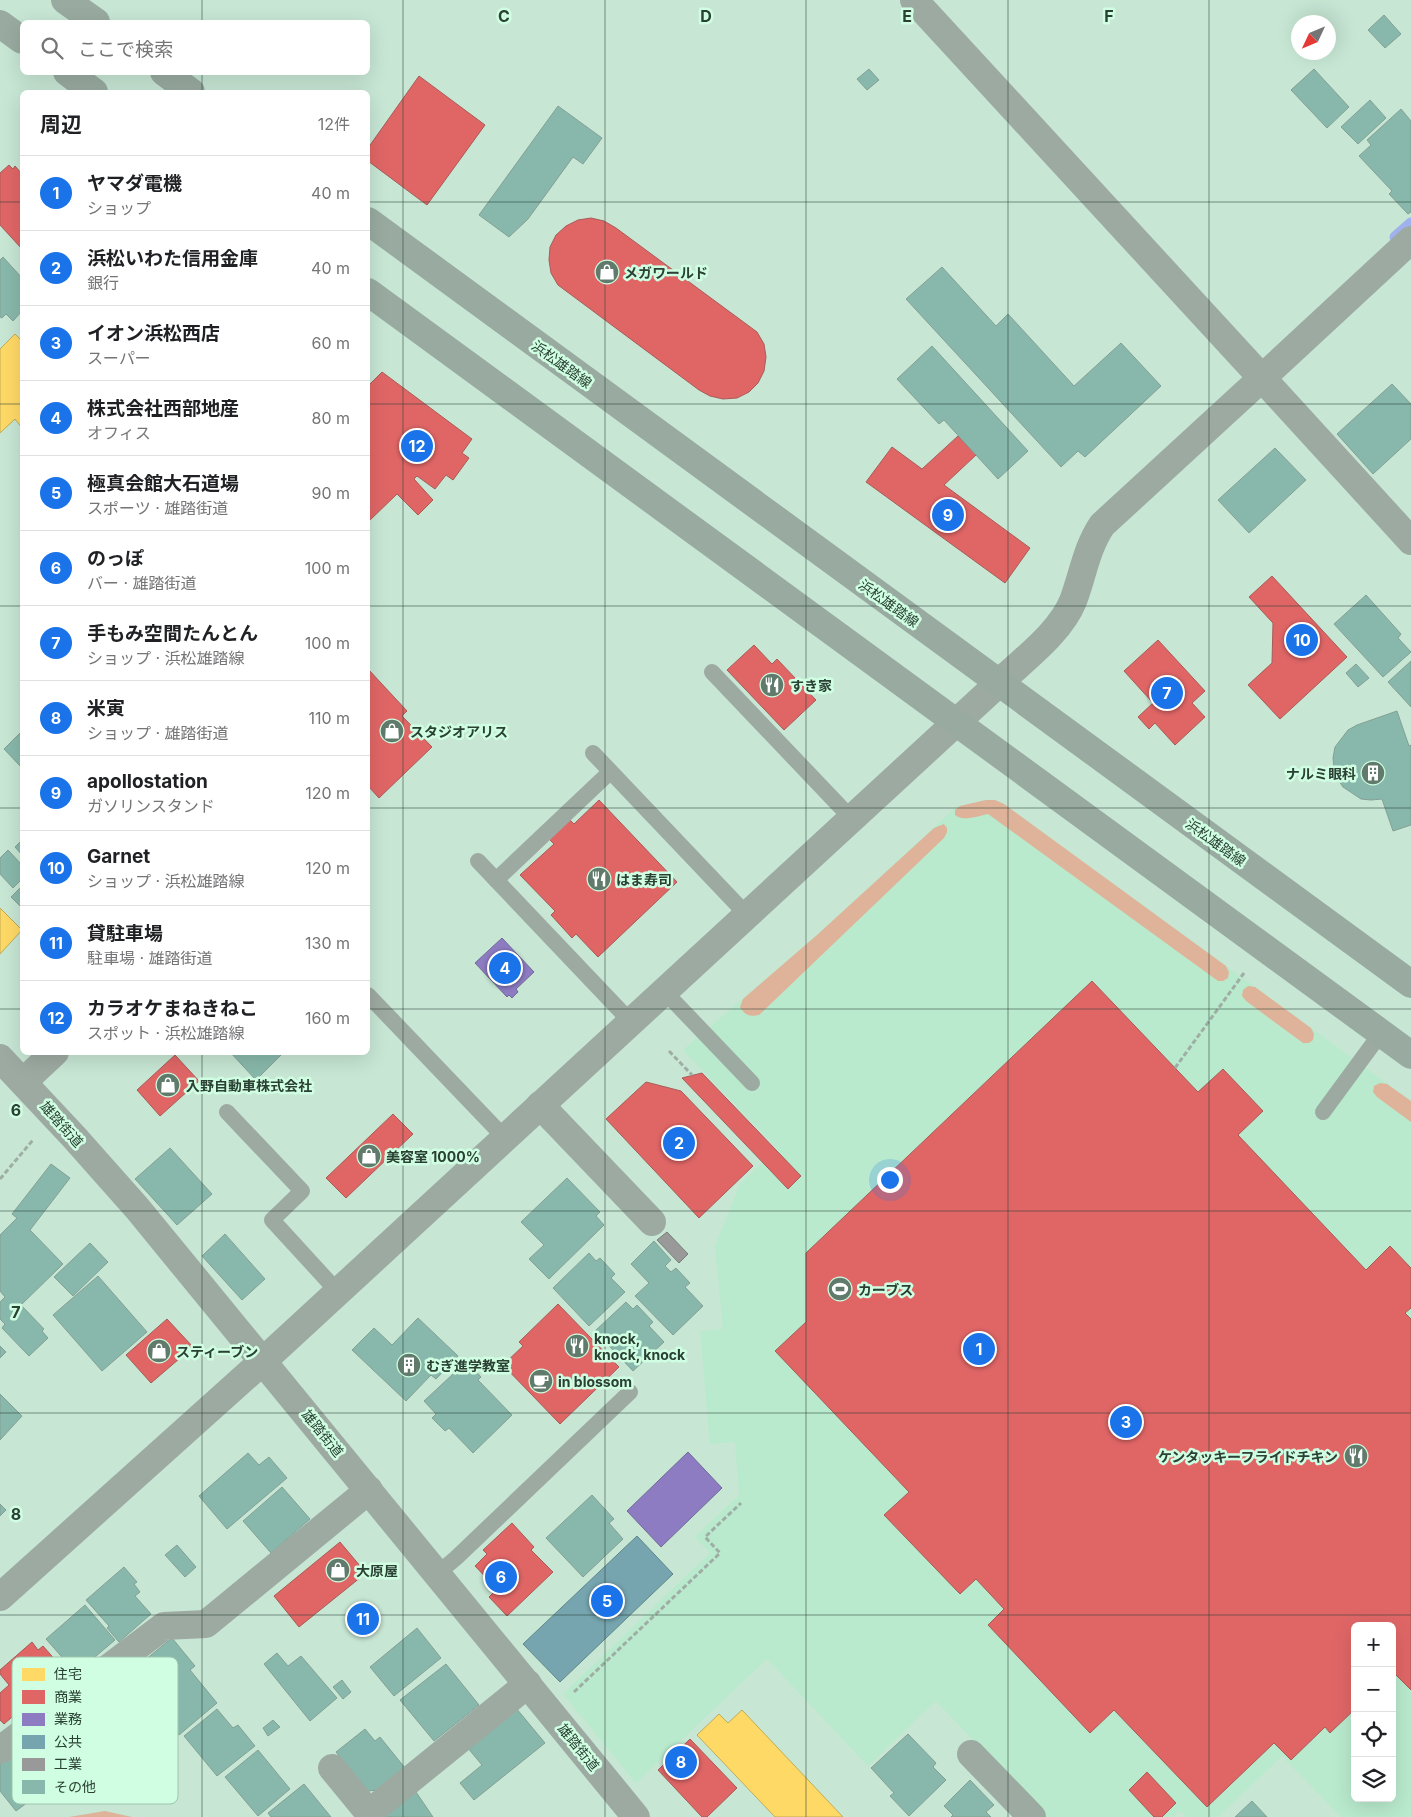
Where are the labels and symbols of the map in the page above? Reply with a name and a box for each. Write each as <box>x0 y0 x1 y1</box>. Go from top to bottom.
text: C <box>498 6 510 26</box>
text: D <box>700 6 712 26</box>
text: E <box>902 6 912 26</box>
text: F <box>1104 6 1114 26</box>
north arrow <box>1291 15 1336 60</box>
shop icon: メガワールド <box>594 259 620 285</box>
place label: メガワールド <box>624 264 708 281</box>
street label: 浜松雄踏線 <box>529 337 595 391</box>
pin: 12 <box>401 427 433 465</box>
pin: 9 <box>932 496 964 534</box>
street label: 浜松雄踏線 <box>856 576 922 630</box>
pin: 10 <box>1286 621 1318 659</box>
restaurant icon: すき家 <box>759 672 785 698</box>
pin: 7 <box>1151 674 1183 712</box>
place label: すき家 <box>790 677 832 694</box>
shop icon: スタジオアリス <box>379 718 405 744</box>
place label: スタジオアリス <box>410 723 508 740</box>
building icon: ナルミ眼科 <box>1360 760 1386 786</box>
place label: ナルミ眼科 <box>1286 765 1356 782</box>
street label: 浜松雄踏線 <box>1183 815 1249 869</box>
restaurant icon: はま寿司 <box>586 866 612 892</box>
place label: はま寿司 <box>616 871 672 888</box>
pin: 4 <box>489 949 521 987</box>
shop icon: 入野自動車株式会社 <box>155 1072 181 1098</box>
place label: 入野自動車株式会社 <box>186 1077 312 1094</box>
street label: 雄踏街道 <box>37 1098 87 1150</box>
text: 6 <box>11 1100 21 1120</box>
pin: 2 <box>663 1124 695 1162</box>
shop icon: 美容室 1000% <box>356 1143 382 1169</box>
place label: 美容室 1000% <box>386 1148 480 1165</box>
your location <box>877 1167 903 1193</box>
sports icon: カーブス <box>827 1276 853 1302</box>
place label: カーブス <box>858 1281 913 1298</box>
text: 7 <box>11 1302 21 1322</box>
place label: knock, knock, knock <box>594 1330 686 1363</box>
pin: 1 <box>963 1330 995 1368</box>
restaurant icon: knock, knock, knock <box>564 1333 590 1359</box>
shop icon: スティーブン <box>146 1338 172 1364</box>
place label: スティーブン <box>176 1343 258 1360</box>
building icon: むぎ進学教室 <box>396 1352 422 1378</box>
place label: むぎ進学教室 <box>426 1357 510 1374</box>
cafe icon: in blossom <box>528 1368 554 1394</box>
place label: in blossom <box>558 1373 632 1390</box>
pin: 3 <box>1110 1403 1142 1441</box>
street label: 雄踏街道 <box>299 1406 347 1460</box>
restaurant icon: ケンタッキーフライドチキン <box>1343 1443 1369 1469</box>
place label: ケンタッキーフライドチキン <box>1158 1448 1338 1465</box>
text: 8 <box>11 1504 21 1524</box>
shop icon: 大原屋 <box>325 1557 351 1583</box>
pin: 6 <box>485 1558 517 1596</box>
place label: 大原屋 <box>356 1562 398 1579</box>
pin: 5 <box>591 1582 623 1620</box>
pin: 11 <box>347 1600 379 1638</box>
legend <box>12 1657 178 1804</box>
text: 住宅 <box>54 1665 82 1682</box>
text: 商業 <box>54 1688 82 1705</box>
text: 業務 <box>54 1710 82 1727</box>
street label: 雄踏街道 <box>555 1720 603 1774</box>
text: 公共 <box>54 1733 82 1750</box>
pin: 8 <box>665 1743 697 1781</box>
text: 工業 <box>54 1755 82 1772</box>
text: その他 <box>54 1778 96 1795</box>

